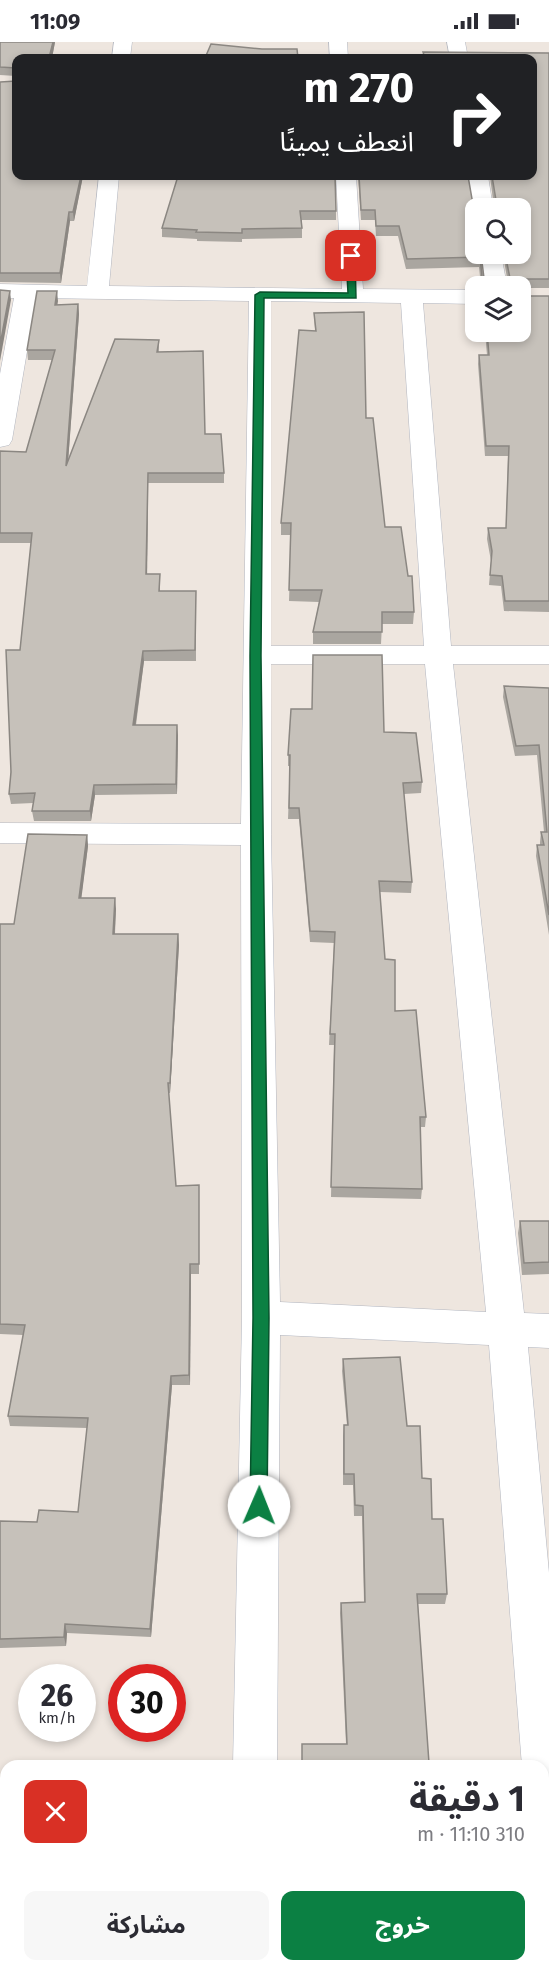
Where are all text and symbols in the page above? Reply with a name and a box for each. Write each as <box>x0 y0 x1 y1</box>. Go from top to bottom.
text: 11:09 <box>30 8 80 35</box>
text: 270 m <box>303 63 414 113</box>
icon: right <box>435 78 513 156</box>
text: انعطف يمينًا <box>279 126 414 158</box>
map controls <box>465 198 531 342</box>
button: search <box>465 198 531 264</box>
pin <box>325 230 376 281</box>
icon: arrive <box>334 239 367 272</box>
button: layers <box>465 276 531 342</box>
position arrow <box>227 1474 291 1538</box>
speed limit sign: 30 <box>108 1664 186 1742</box>
text: 26 <box>41 1678 73 1714</box>
text: km/h <box>38 1709 76 1727</box>
text: 1 دقيقة <box>409 1777 525 1821</box>
button: close <box>24 1780 87 1843</box>
text: 310 m · 11:10 <box>417 1822 525 1846</box>
button: مشاركة <box>24 1891 269 1960</box>
button: خروج <box>281 1891 525 1960</box>

